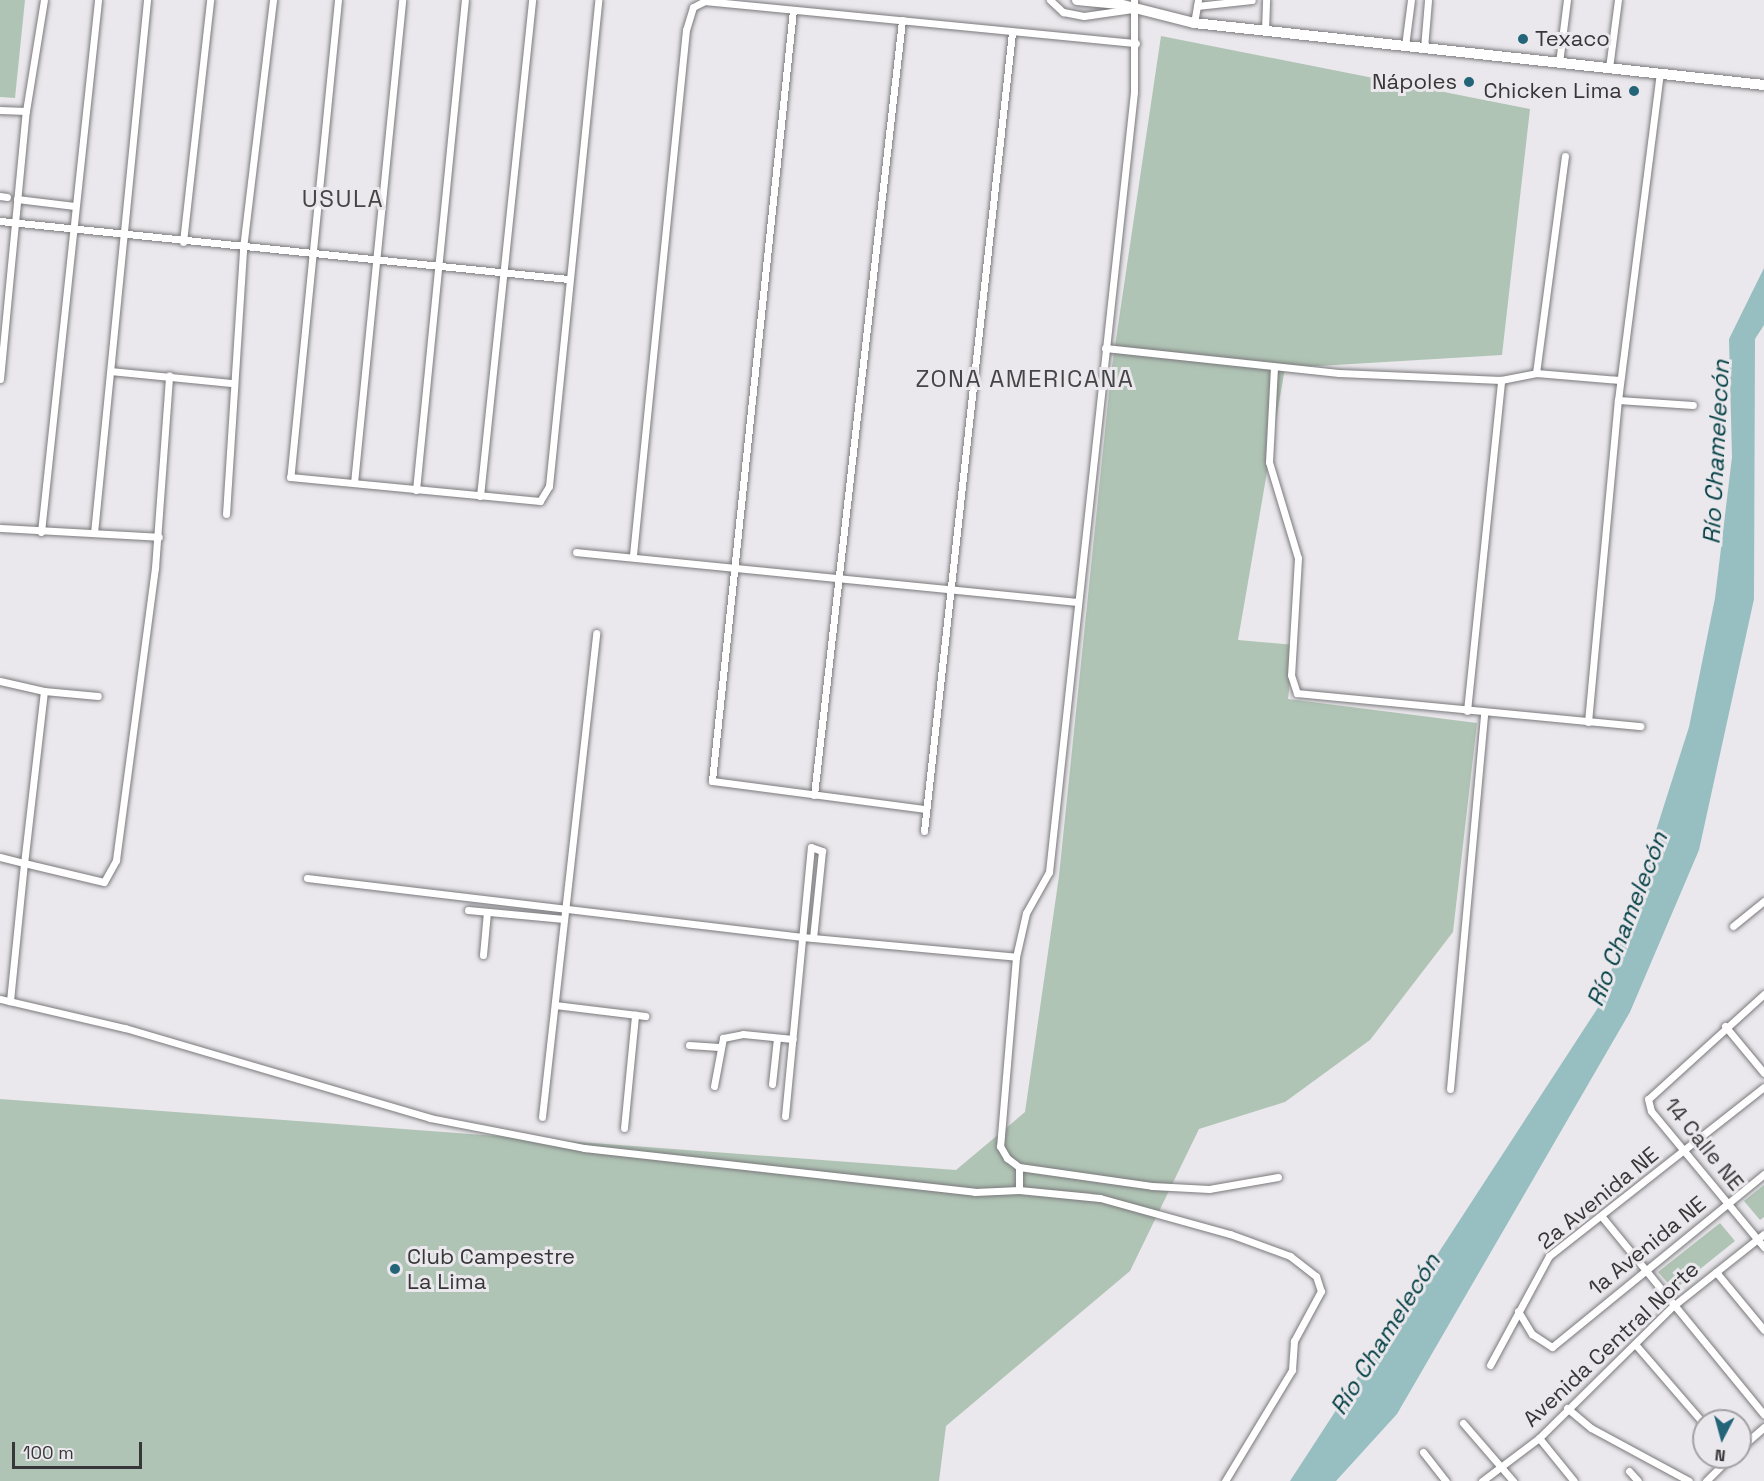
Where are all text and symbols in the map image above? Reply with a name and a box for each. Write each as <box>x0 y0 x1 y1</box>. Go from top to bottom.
place label: Texaco <box>1535 26 1610 52</box>
marker: Texaco <box>1516 32 1530 46</box>
place label: Nápoles <box>1372 69 1457 95</box>
marker: Nápoles <box>1462 75 1476 89</box>
place label: Chicken Lima <box>1483 78 1622 104</box>
marker: Chicken Lima <box>1627 84 1641 98</box>
district label: USULA <box>302 185 384 213</box>
water label: Río Chamelecón <box>1697 359 1735 545</box>
district label: ZONA AMERICANA <box>915 365 1135 393</box>
water label: Río Chamelecón <box>1580 828 1674 1010</box>
street label: 14 Calle NE <box>1659 1092 1749 1196</box>
street label: 2a Avenida NE <box>1532 1141 1664 1255</box>
street label: 1a Avenida NE <box>1583 1191 1711 1301</box>
place label: Club Campestre La Lima <box>407 1243 575 1294</box>
water label: Río Chamelecón <box>1324 1248 1446 1420</box>
street label: Avenida Central Norte <box>1518 1256 1704 1432</box>
marker: Club Campestre La Lima <box>388 1262 402 1276</box>
north arrow <box>1692 1409 1752 1469</box>
scale bar <box>15 1430 146 1468</box>
text: 100 m <box>23 1441 74 1464</box>
text: N <box>1714 1444 1727 1466</box>

